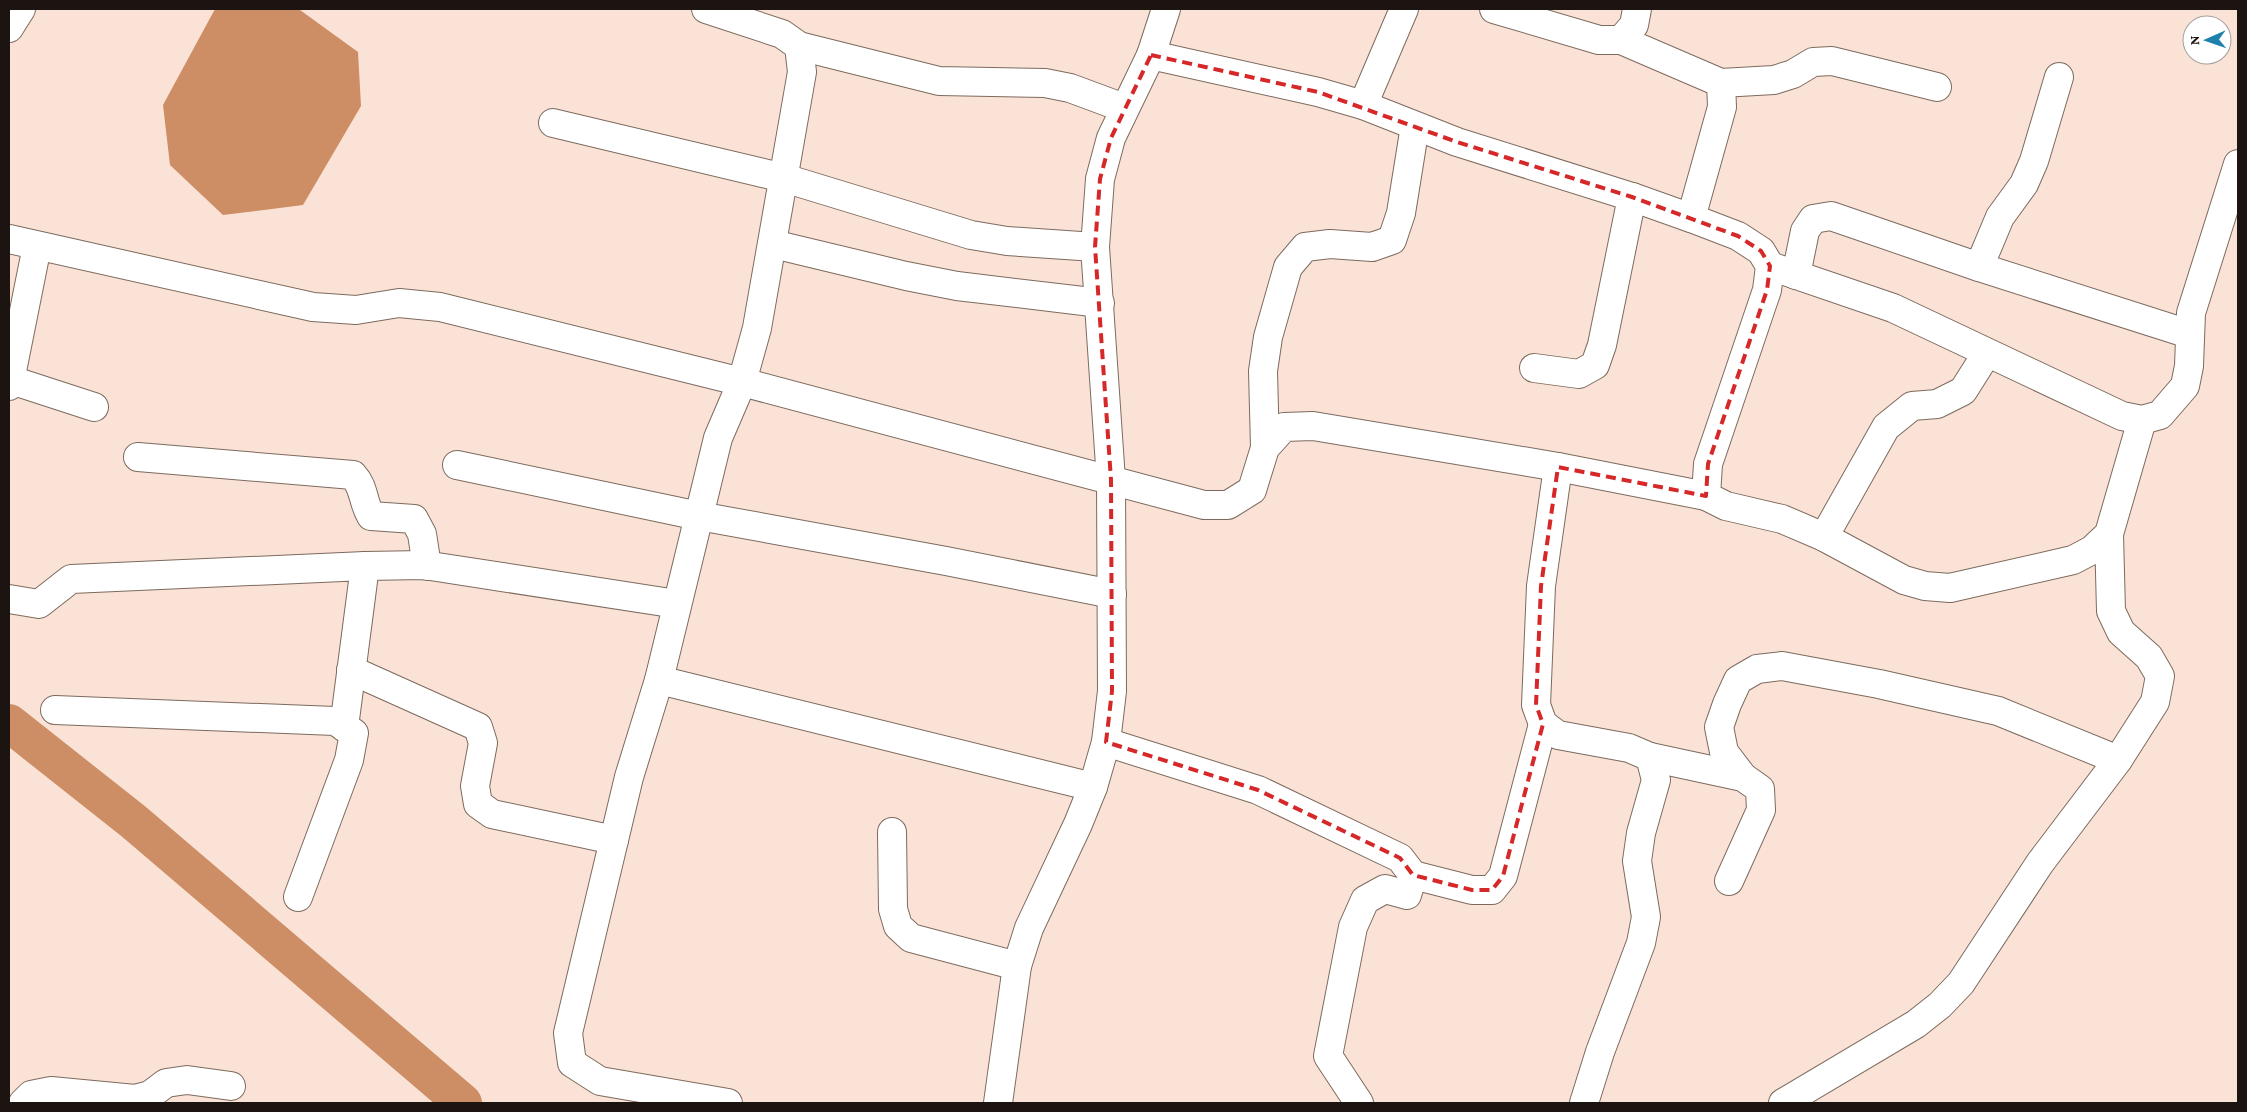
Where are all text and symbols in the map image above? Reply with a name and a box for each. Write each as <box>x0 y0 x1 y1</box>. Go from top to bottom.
north arrow <box>2182 15 2232 65</box>
text: N <box>2186 35 2202 46</box>

